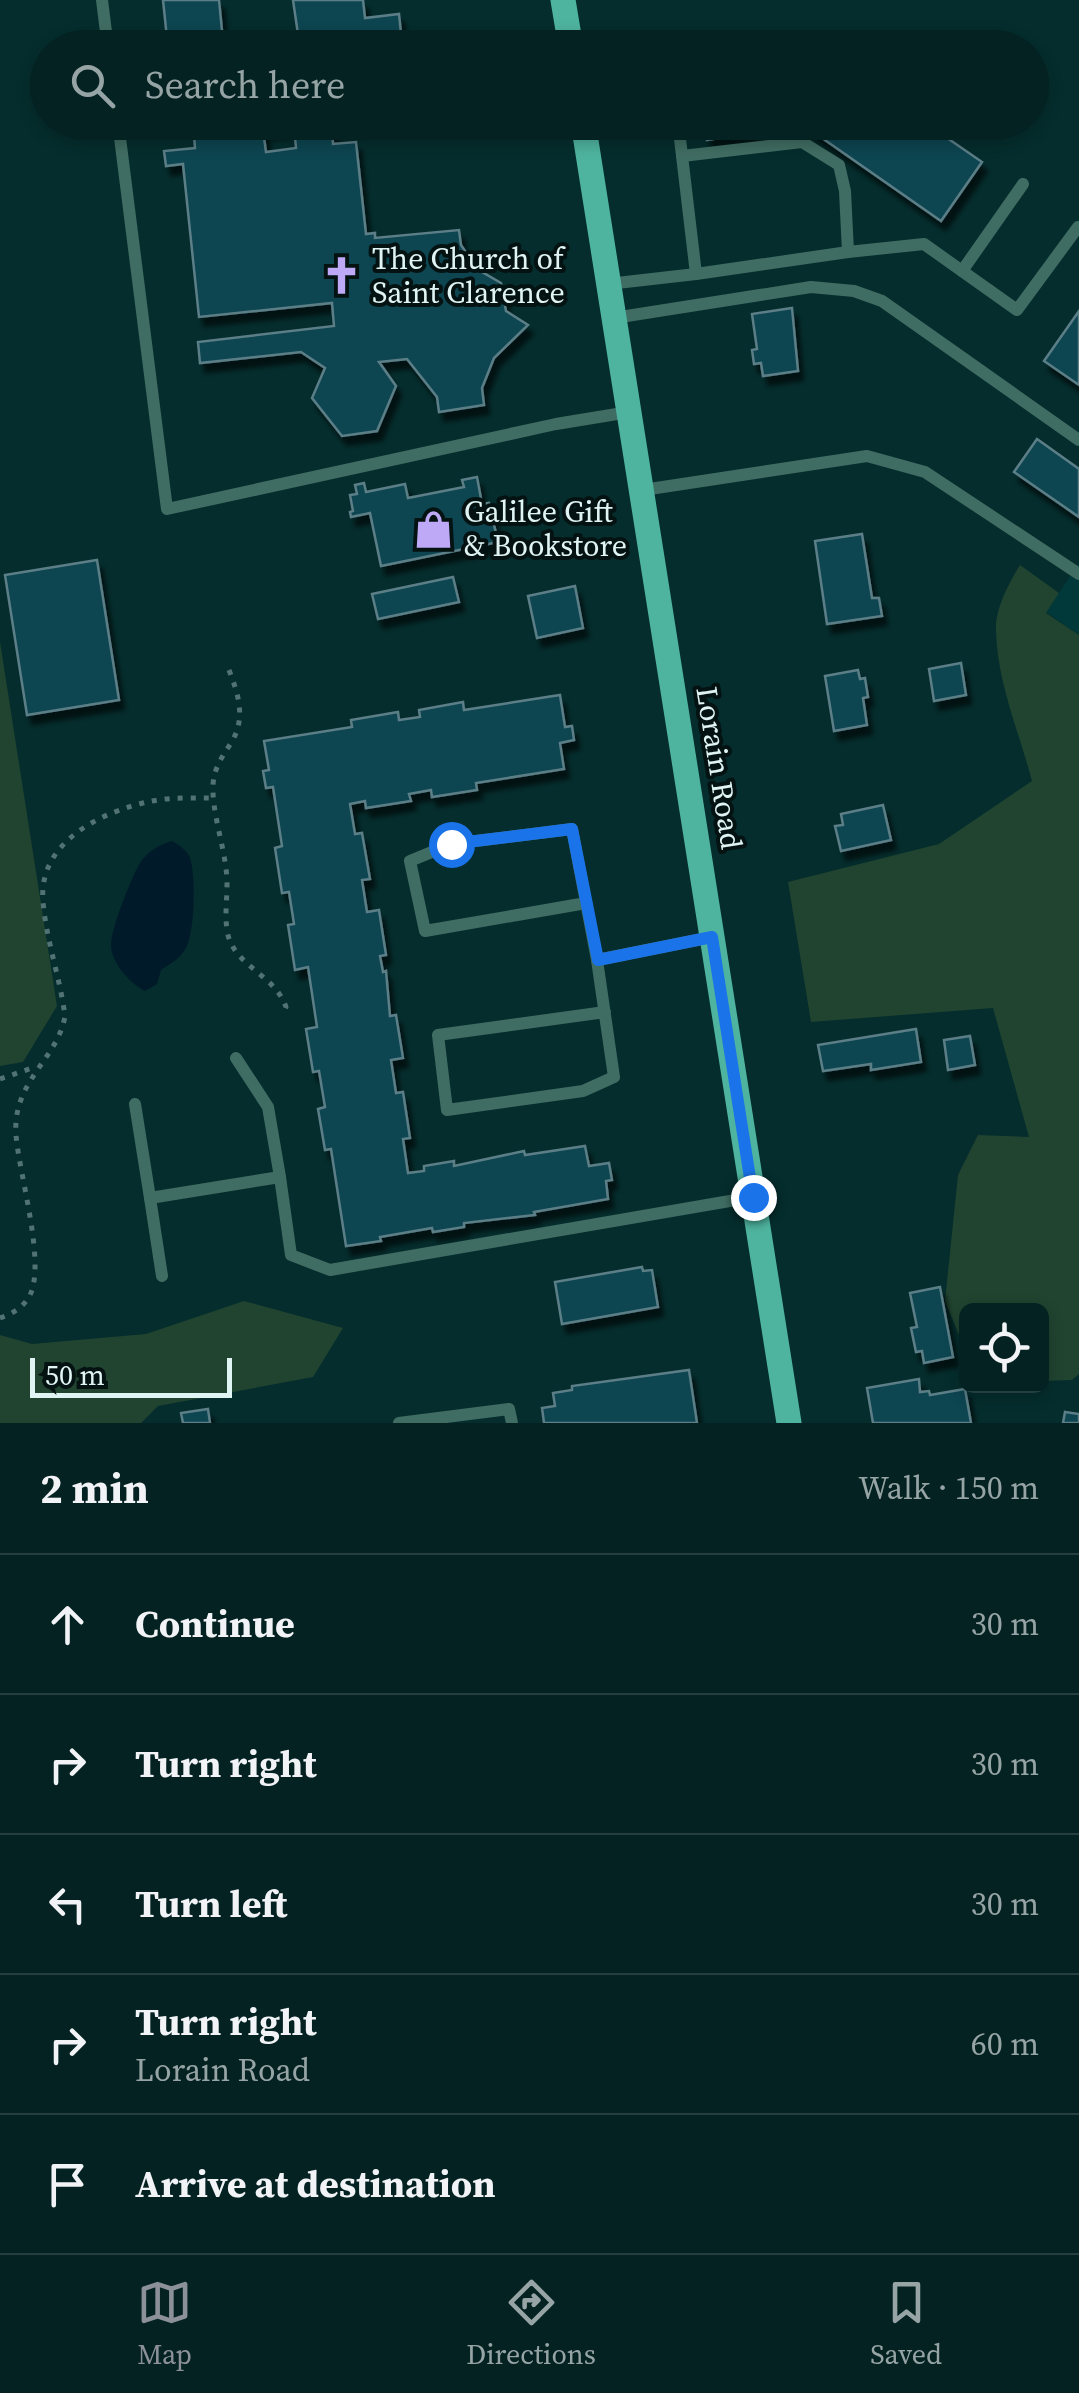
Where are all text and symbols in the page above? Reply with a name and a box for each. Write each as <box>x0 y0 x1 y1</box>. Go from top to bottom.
search box <box>30 30 1049 140</box>
icon: search <box>65 58 120 113</box>
text: Search here <box>145 59 345 111</box>
place label: The Church of Saint Clarence <box>372 238 566 313</box>
church icon: The Church of Saint Clarence <box>321 255 363 297</box>
place label: Galilee Gift & Bookstore <box>464 491 627 566</box>
shop icon: Galilee Gift & Bookstore <box>413 508 455 550</box>
street label: Lorain Road <box>686 684 753 852</box>
route start <box>429 822 475 868</box>
route end <box>731 1175 777 1221</box>
map controls <box>959 1303 1049 1393</box>
button: locate <box>959 1303 1049 1393</box>
scale bar <box>30 1353 232 1398</box>
text: 50 m <box>45 1356 105 1394</box>
text: 2 min <box>40 1459 149 1517</box>
text: Walk · 150 m <box>858 1466 1039 1510</box>
icon: ahead <box>40 1597 95 1652</box>
text: Continue <box>135 1598 295 1650</box>
text: 30 m <box>971 1602 1039 1646</box>
icon: right <box>40 1737 95 1792</box>
text: Turn right <box>135 1738 317 1790</box>
text: 30 m <box>971 1742 1039 1786</box>
icon: left <box>40 1877 95 1932</box>
text: Turn left <box>135 1878 287 1930</box>
text: 30 m <box>971 1882 1039 1926</box>
text: Turn right <box>135 1996 317 2048</box>
icon: right <box>40 2017 95 2072</box>
text: 60 m <box>971 2022 1039 2066</box>
text: Lorain Road <box>135 2048 310 2092</box>
icon: arrive <box>40 2157 95 2212</box>
text: Arrive at destination <box>135 2158 496 2210</box>
tab: Map <box>137 2275 192 2373</box>
tab: Directions <box>466 2275 596 2373</box>
tab: Saved <box>870 2275 942 2373</box>

